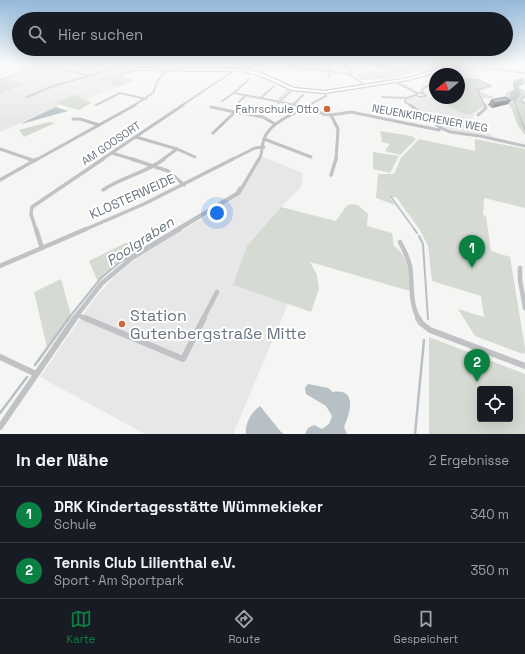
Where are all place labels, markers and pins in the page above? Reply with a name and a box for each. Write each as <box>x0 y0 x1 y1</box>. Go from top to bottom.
place label: Fahrschule Otto <box>235 102 319 116</box>
marker: Fahrschule Otto <box>322 104 332 114</box>
pin: 1 <box>459 235 485 268</box>
place label: Station Gutenbergstraße Mitte <box>130 305 306 344</box>
marker: Station Gutenbergstraße Mitte <box>117 319 127 329</box>
pin: 2 <box>464 349 490 382</box>

